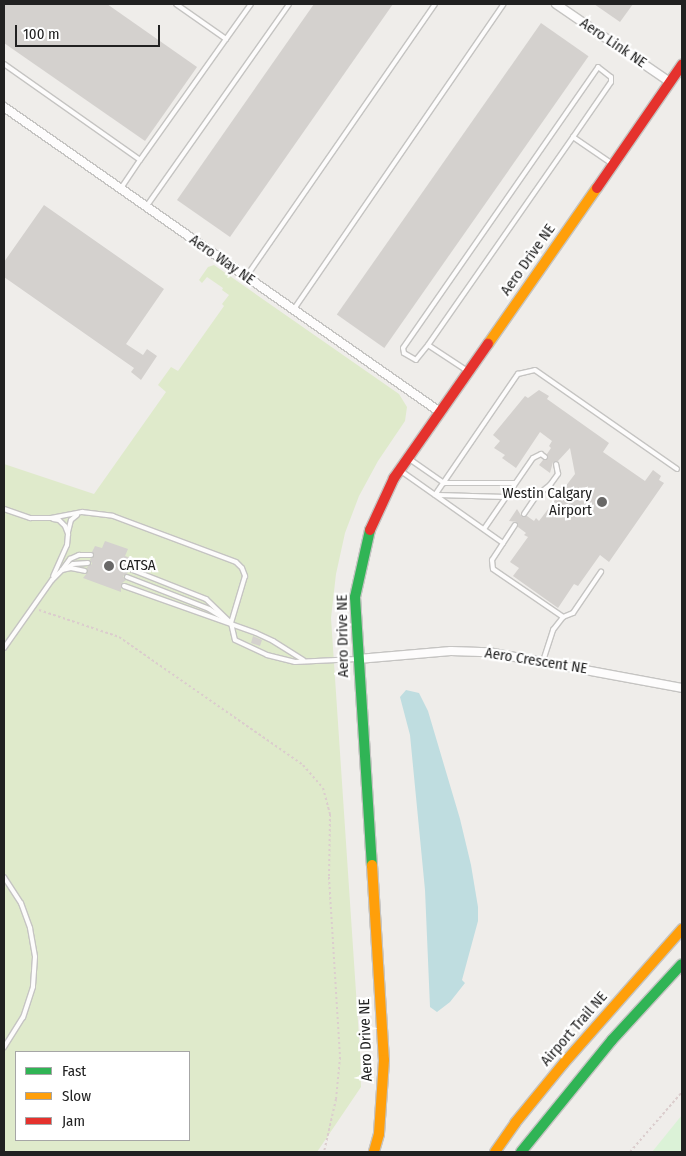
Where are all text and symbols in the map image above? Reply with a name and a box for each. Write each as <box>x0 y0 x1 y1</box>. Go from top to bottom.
street label: Aero Link NE <box>576 14 650 72</box>
scale bar <box>18 15 162 47</box>
text: 100 m <box>23 25 60 43</box>
street label: Aero Drive NE <box>497 221 559 299</box>
street label: Aero Way NE <box>186 231 258 289</box>
place label: Westin Calgary Airport <box>502 484 592 519</box>
marker: Westin Calgary Airport <box>596 496 608 508</box>
place label: CATSA <box>119 557 156 575</box>
marker: CATSA <box>103 560 115 572</box>
street label: Aero Drive NE <box>333 594 353 678</box>
street label: Aero Crescent NE <box>483 644 589 678</box>
street label: Airport Trail NE <box>537 988 611 1070</box>
street label: Aero Drive NE <box>356 998 376 1082</box>
legend <box>15 1051 190 1141</box>
text: Fast <box>62 1062 86 1080</box>
text: Slow <box>62 1087 91 1105</box>
text: Jam <box>62 1112 85 1130</box>

